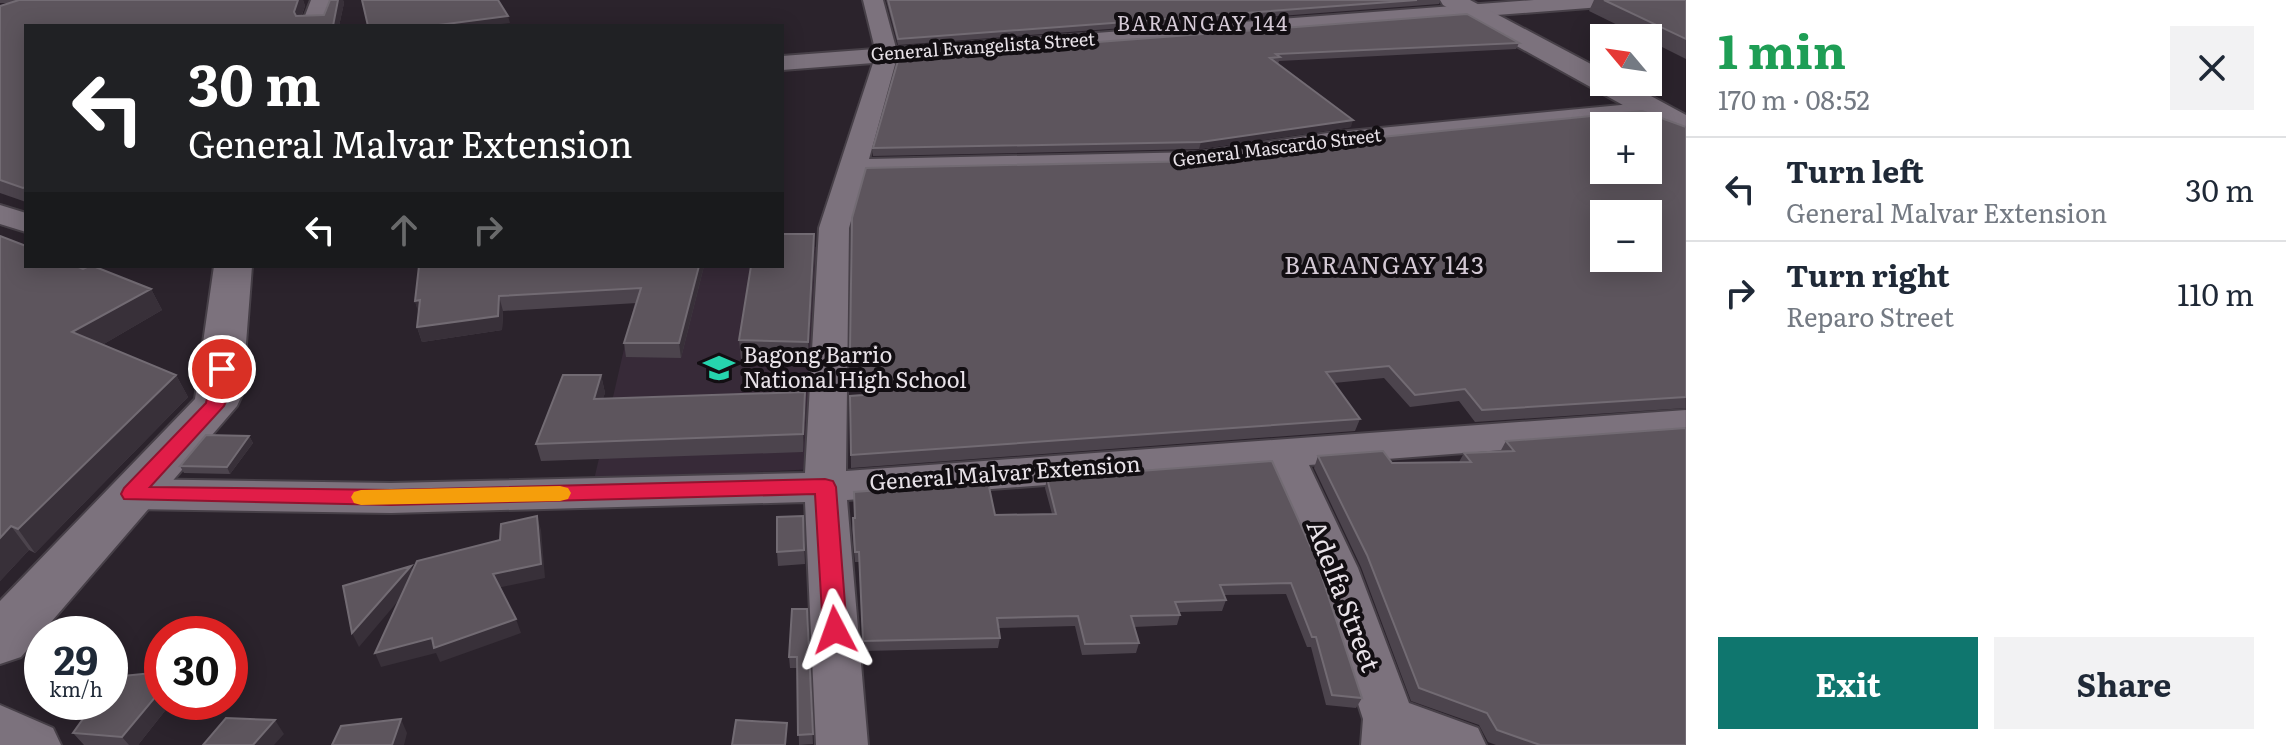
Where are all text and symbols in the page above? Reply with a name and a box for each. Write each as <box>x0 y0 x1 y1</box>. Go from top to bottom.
district label: BARANGAY 144 <box>1117 7 1289 37</box>
text: 1 min <box>1718 13 1846 84</box>
street label: General Evangelista Street <box>870 24 1097 67</box>
north arrow <box>1590 24 1662 96</box>
map controls <box>1590 24 1662 272</box>
button: close <box>2170 26 2254 110</box>
text: 30 m <box>188 40 321 123</box>
icon: left <box>56 56 160 160</box>
text: 170 m · 08:52 <box>1718 79 1870 118</box>
button: + <box>1590 112 1662 184</box>
text: General Malvar Extension <box>188 116 633 169</box>
street label: General Mascardo Street <box>1171 120 1383 173</box>
text: Turn left <box>1786 148 1924 192</box>
icon: left <box>1718 167 1762 211</box>
text: 30 m <box>2185 167 2254 211</box>
text: General Malvar Extension <box>1786 192 2107 231</box>
button: − <box>1590 200 1662 272</box>
icon: left <box>298 208 342 252</box>
icon: ahead <box>382 208 426 252</box>
icon: right <box>466 208 510 252</box>
district label: BARANGAY 143 <box>1284 246 1486 281</box>
text: Turn right <box>1786 252 1950 296</box>
icon: right <box>1718 271 1762 315</box>
text: 110 m <box>2177 271 2254 315</box>
text: Reparo Street <box>1786 296 1954 335</box>
pin <box>188 335 256 403</box>
place label: Bagong Barrio National High School <box>743 337 967 395</box>
icon: arrive <box>200 347 244 391</box>
school or university icon: Bagong Barrio National High School <box>702 351 736 385</box>
street label: General Malvar Extension <box>868 446 1142 497</box>
street label: Adelfa Street <box>1298 513 1392 677</box>
position arrow <box>793 588 877 672</box>
speed limit sign: 30 <box>144 616 248 720</box>
text: 29 <box>54 628 98 687</box>
button: Exit <box>1718 637 1978 729</box>
button: Share <box>1994 637 2254 729</box>
text: km/h <box>49 673 103 703</box>

